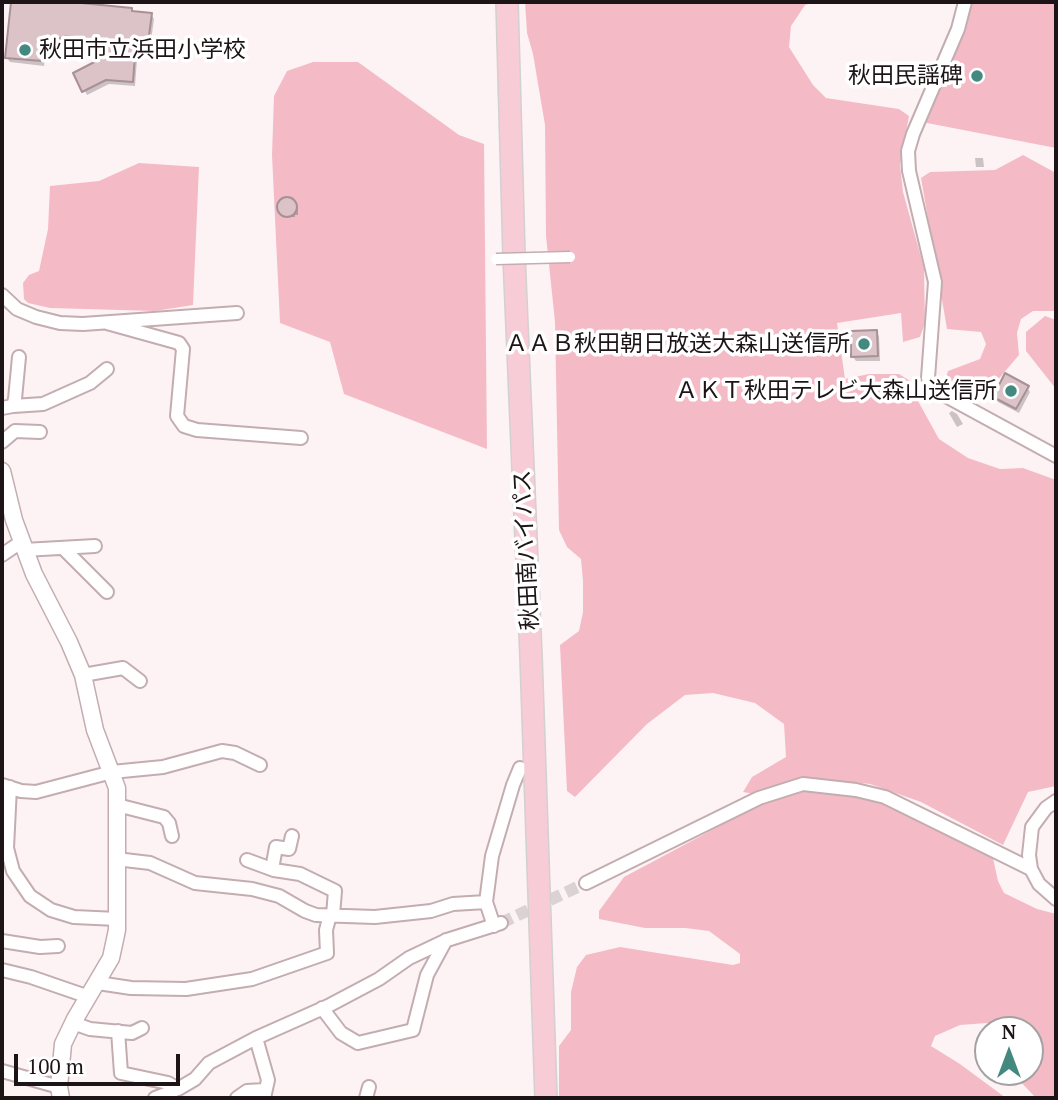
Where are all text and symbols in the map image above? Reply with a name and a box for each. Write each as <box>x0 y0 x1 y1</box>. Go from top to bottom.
place label: 秋田市立浜田小学校 <box>39 36 246 64</box>
marker: 秋田市立浜田小学校 <box>17 42 33 58</box>
place label: 秋田民謡碑 <box>848 62 963 90</box>
marker: 秋田民謡碑 <box>969 68 985 84</box>
place label: ＡＡＢ秋田朝日放送大森山送信所 <box>505 330 850 358</box>
marker: ＡＡＢ秋田朝日放送大森山送信所 <box>856 336 872 352</box>
place label: ＡＫＴ秋田テレビ大森山送信所 <box>675 377 997 405</box>
marker: ＡＫＴ秋田テレビ大森山送信所 <box>1003 383 1019 399</box>
street label: 秋田南バイパス <box>509 469 545 631</box>
north arrow <box>974 1016 1044 1086</box>
text: N <box>1002 1019 1016 1044</box>
scale bar <box>18 1040 184 1084</box>
text: 100 m <box>27 1052 84 1080</box>

